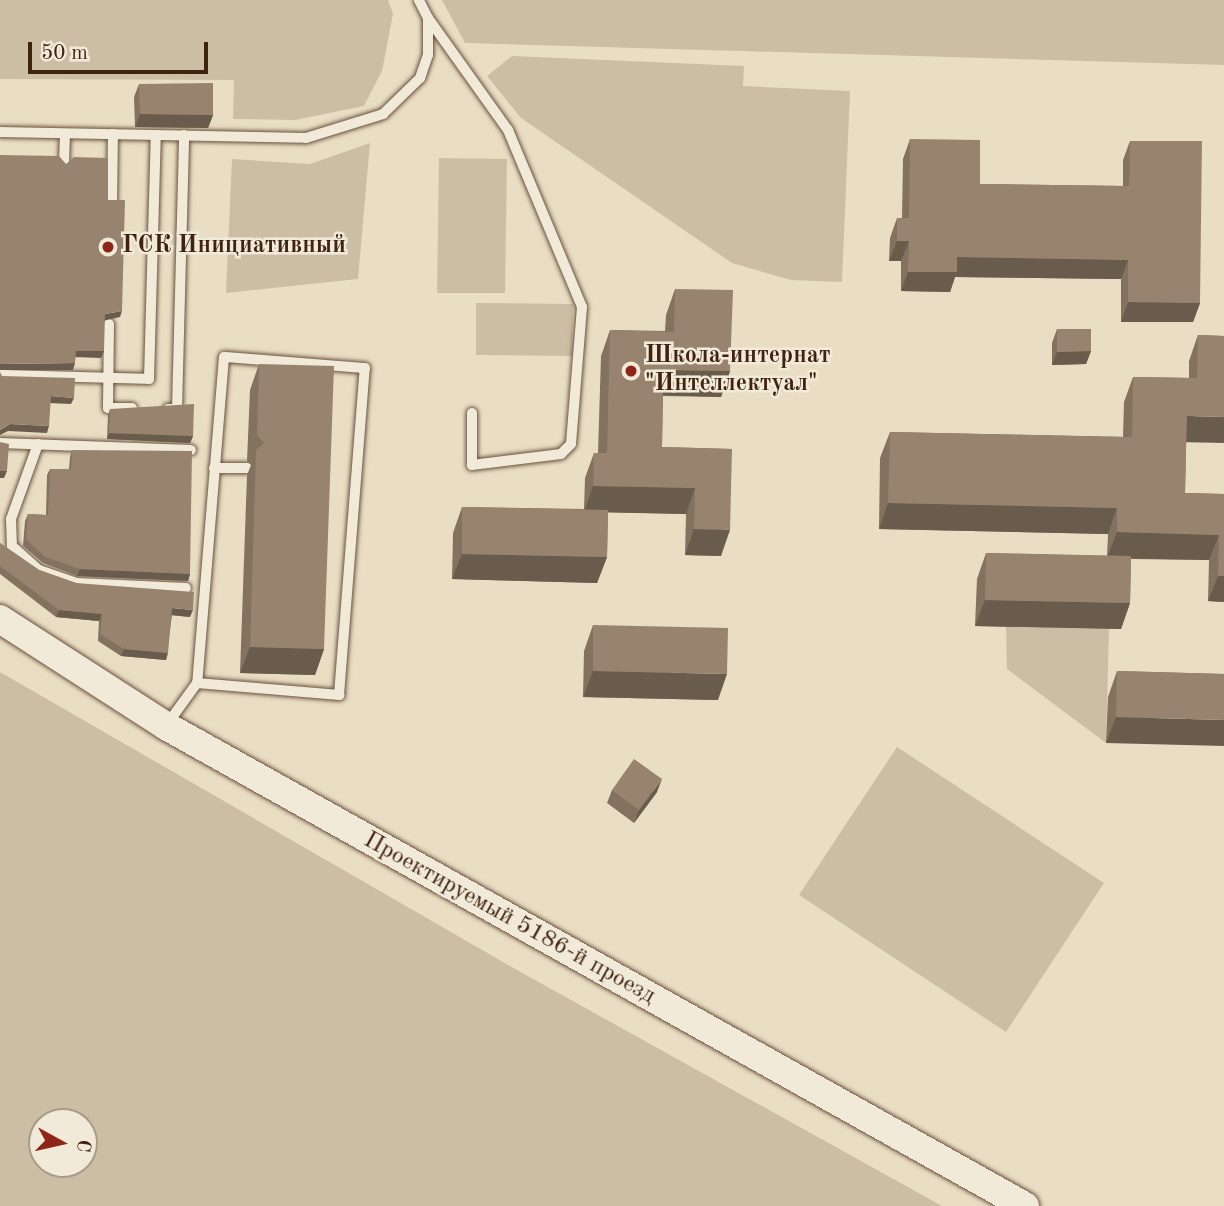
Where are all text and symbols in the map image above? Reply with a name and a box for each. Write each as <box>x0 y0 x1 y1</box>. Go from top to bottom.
scale bar <box>32 28 212 72</box>
text: 50 m <box>41 43 88 64</box>
place label: ГСК Инициативный <box>122 233 346 261</box>
marker: ГСК Инициативный <box>100 239 116 255</box>
place label: Школа-интернат "Интеллектуал" <box>645 343 831 399</box>
marker: Школа-интернат "Интеллектуал" <box>623 363 639 379</box>
street label: Проектируемый 5186-й проезд <box>358 827 660 1011</box>
north arrow <box>28 1108 98 1178</box>
text: С <box>72 1138 93 1153</box>

